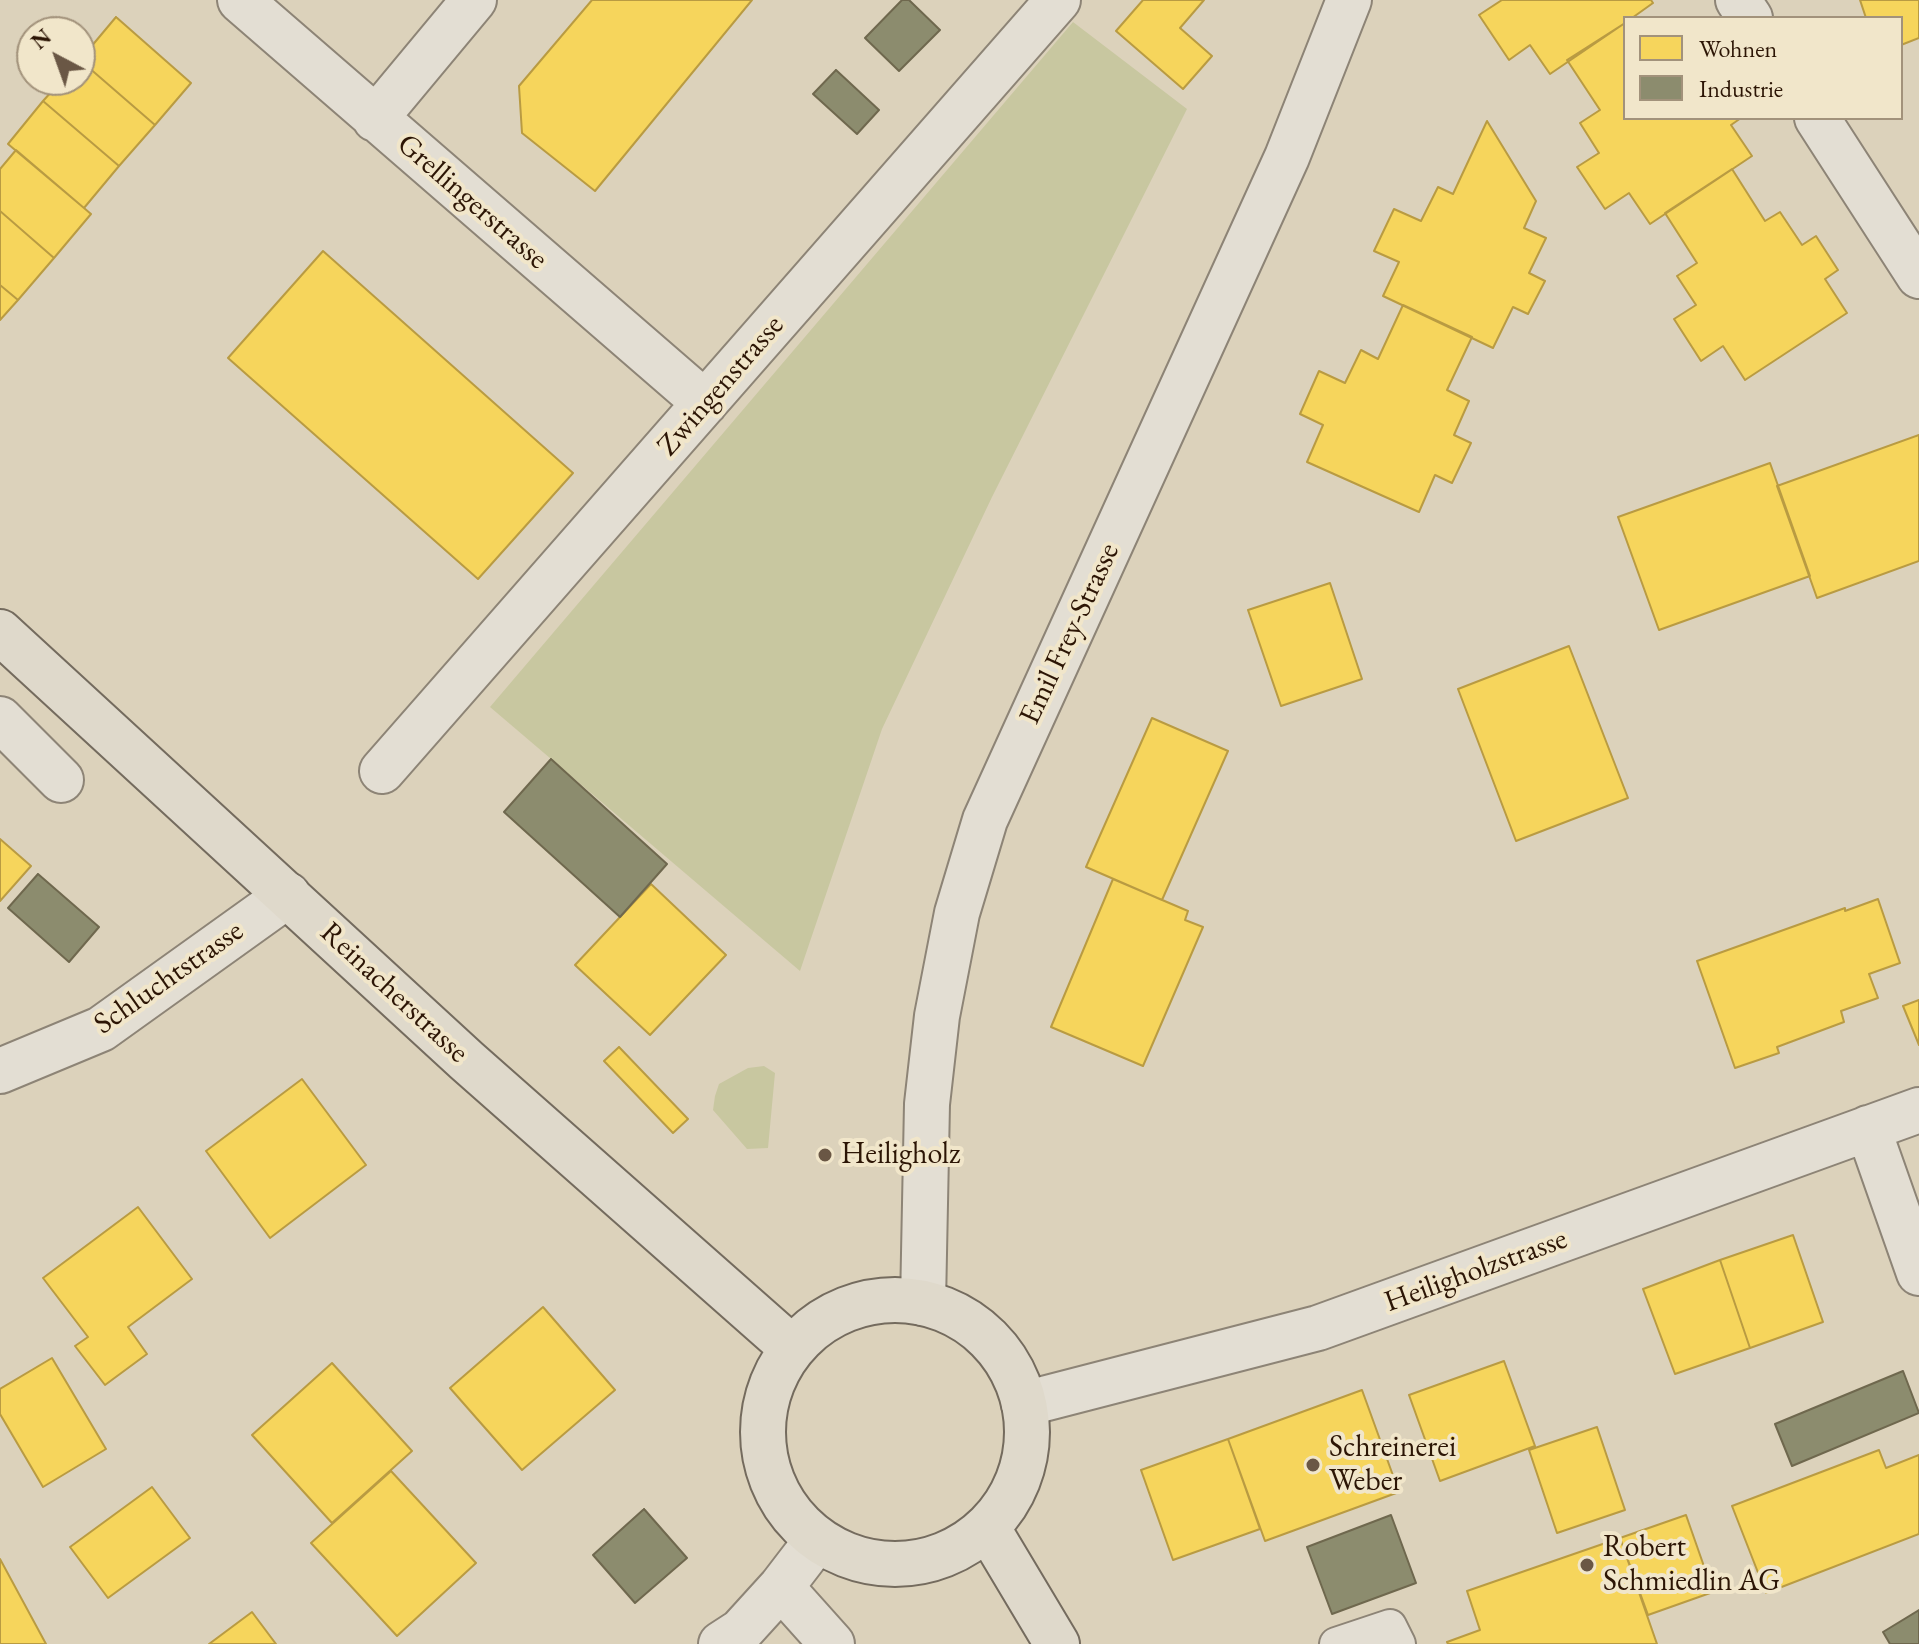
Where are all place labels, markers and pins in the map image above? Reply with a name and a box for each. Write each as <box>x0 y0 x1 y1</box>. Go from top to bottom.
place label: Heiligholz <box>841 1137 960 1173</box>
marker: Heiligholz <box>816 1146 834 1164</box>
place label: Schreinerei Weber <box>1329 1430 1456 1500</box>
marker: Schreinerei Weber <box>1304 1456 1322 1474</box>
place label: Robert Schmiedlin AG <box>1603 1530 1780 1600</box>
marker: Robert Schmiedlin AG <box>1578 1556 1596 1574</box>

